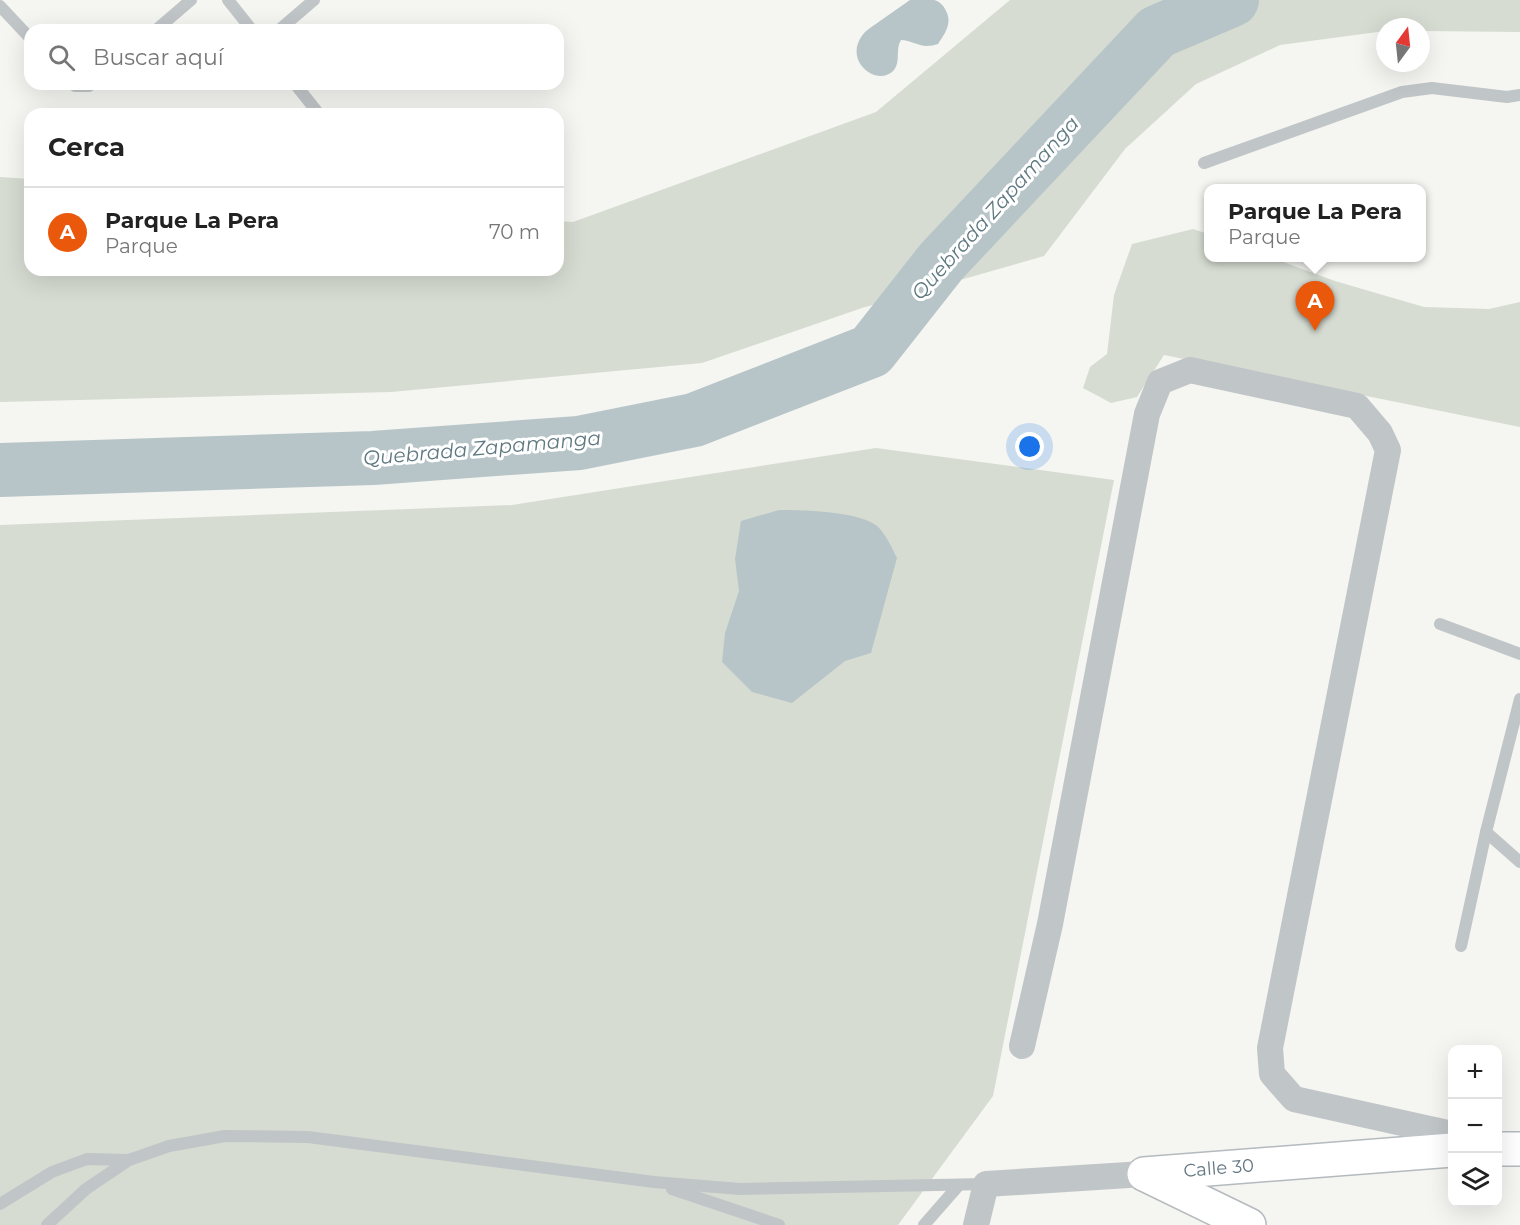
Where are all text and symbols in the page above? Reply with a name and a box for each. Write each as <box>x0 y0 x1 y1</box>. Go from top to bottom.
north arrow <box>1376 18 1430 72</box>
search box <box>24 24 564 90</box>
icon: search <box>45 41 78 74</box>
text: Buscar aquí <box>93 44 224 71</box>
water label: Quebrada Zapamanga <box>906 111 1084 305</box>
text: Cerca <box>48 131 125 163</box>
popup <box>1204 184 1426 262</box>
text: Parque La Pera <box>1228 198 1402 225</box>
text: Parque La Pera <box>105 207 279 234</box>
text: A <box>60 220 75 244</box>
text: 70 m <box>489 220 540 244</box>
text: Parque <box>1228 225 1301 249</box>
text: Parque <box>105 234 178 258</box>
pin: A <box>1296 282 1334 331</box>
water label: Quebrada Zapamanga <box>362 426 602 470</box>
your location <box>1015 432 1044 461</box>
map controls <box>1448 1045 1502 1207</box>
button: + <box>1448 1045 1502 1099</box>
button: − <box>1448 1099 1502 1153</box>
button: layers <box>1448 1153 1502 1207</box>
street label: Calle 30 <box>1183 1154 1255 1182</box>

